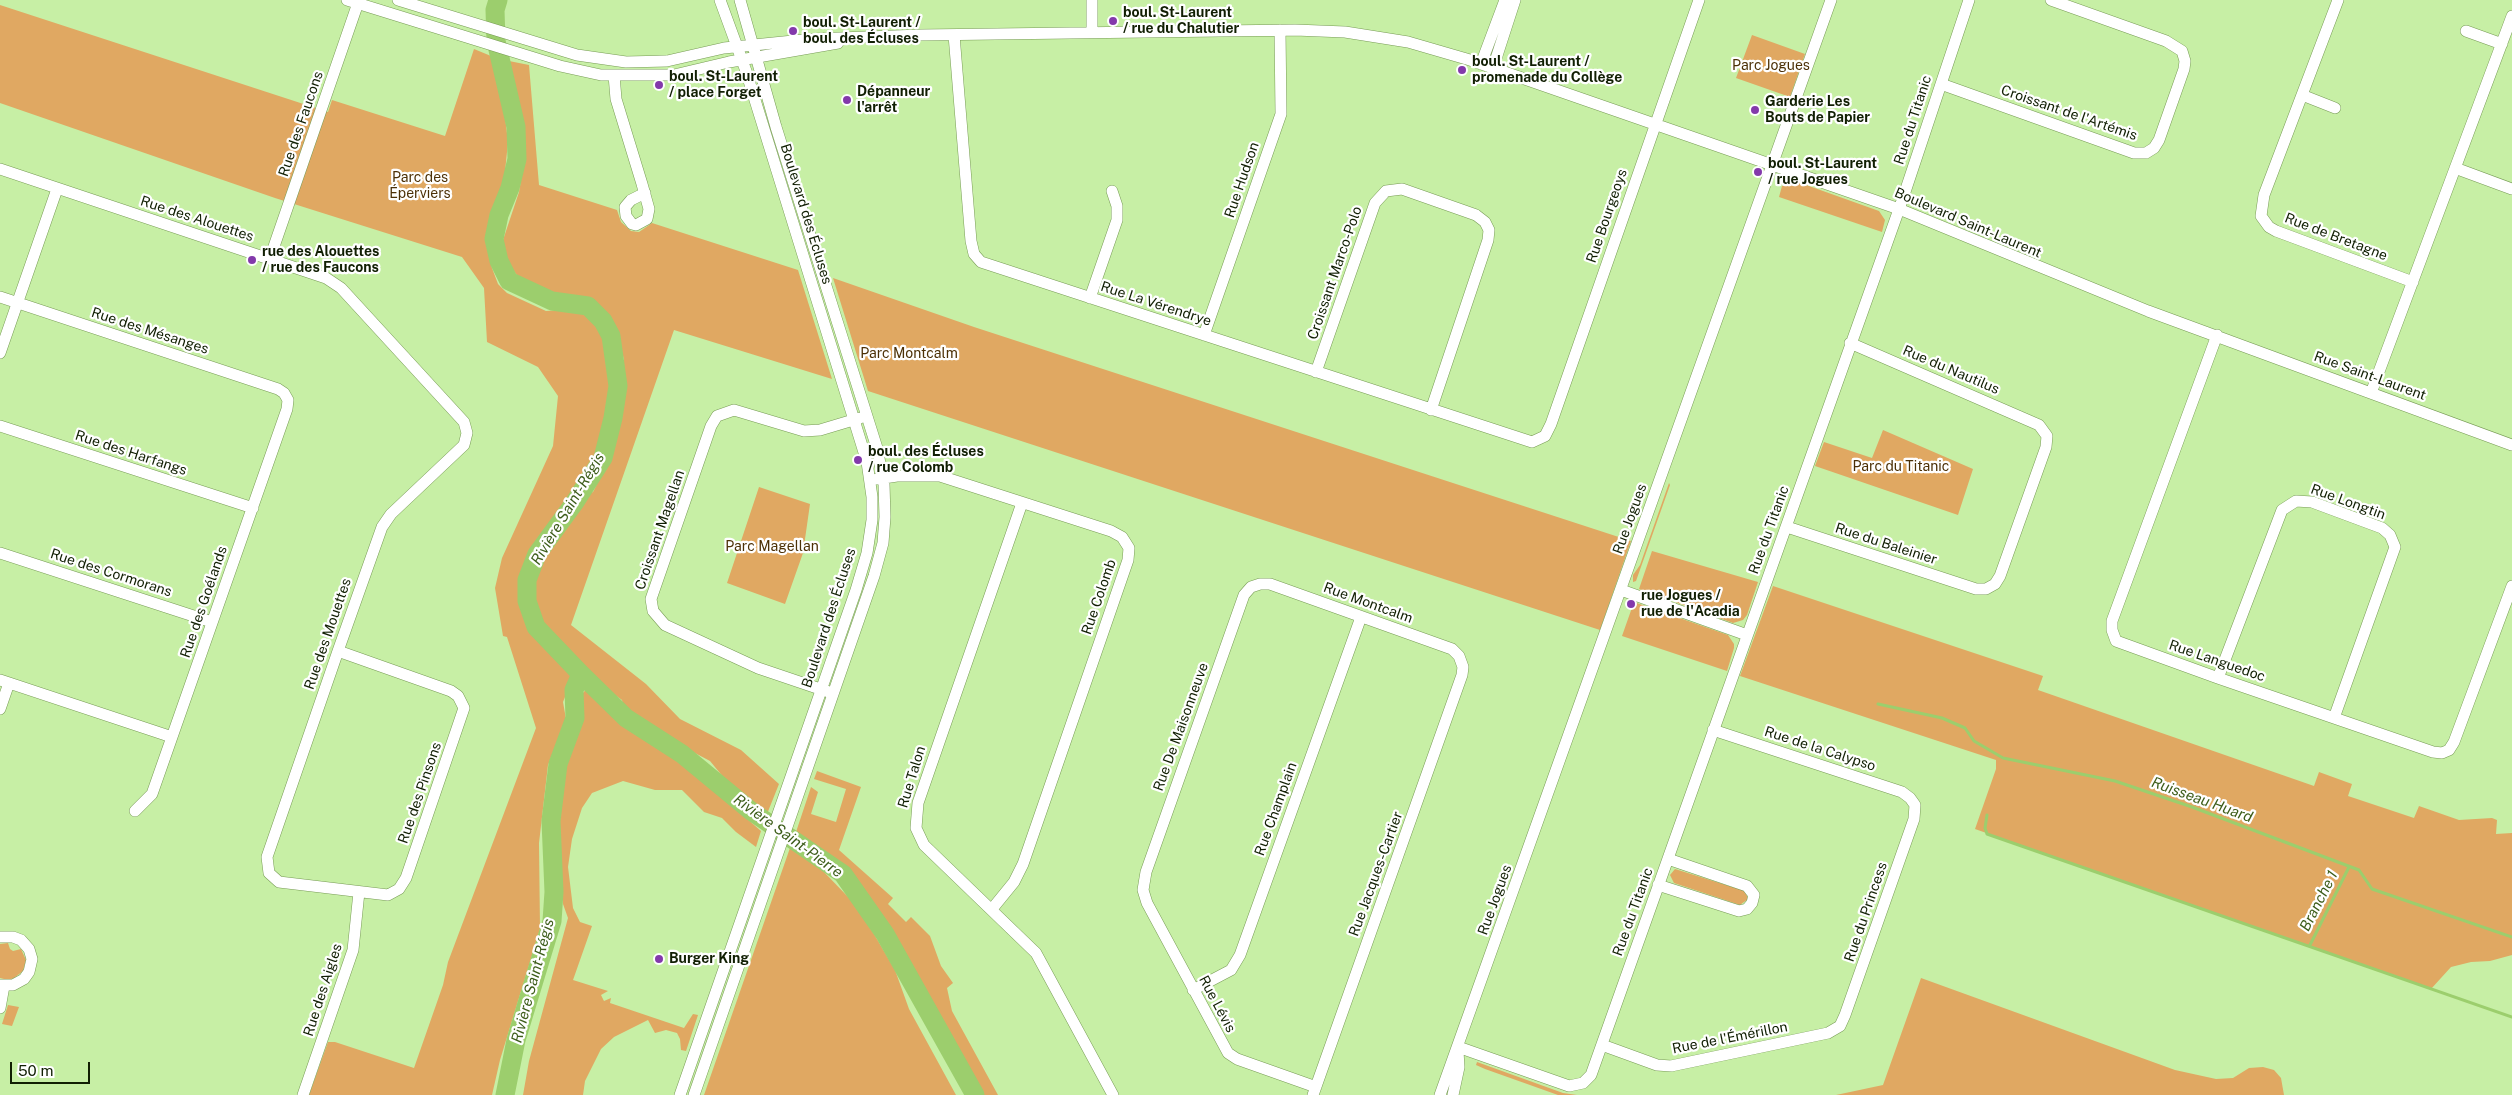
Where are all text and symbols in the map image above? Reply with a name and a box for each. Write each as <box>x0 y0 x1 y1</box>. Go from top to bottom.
place label: boul. St-Laurent / rue du Chalutier <box>1123 5 1239 38</box>
place label: boul. St-Laurent / boul. des Écluses <box>803 15 921 48</box>
marker: boul. St-Laurent / rue du Chalutier <box>1107 15 1119 27</box>
marker: boul. St-Laurent / boul. des Écluses <box>787 25 799 37</box>
place label: boul. St-Laurent / promenade du Collège <box>1472 54 1622 86</box>
park label: Parc Jogues <box>1732 58 1810 74</box>
marker: boul. St-Laurent / promenade du Collège <box>1456 64 1468 76</box>
street label: Rue des Faucons <box>275 69 327 179</box>
place label: boul. St-Laurent / place Forget <box>669 69 778 102</box>
street label: Rue du Titanic <box>1891 73 1935 167</box>
marker: boul. St-Laurent / place Forget <box>653 79 665 91</box>
street label: Croissant de l'Artémis <box>1999 82 2139 144</box>
place label: Dépanneur l'arrêt <box>857 84 930 116</box>
marker: Dépanneur l'arrêt <box>841 94 853 106</box>
place label: Garderie Les Bouts de Papier <box>1765 94 1870 126</box>
marker: Garderie Les Bouts de Papier <box>1749 104 1761 116</box>
street label: Rue Hudson <box>1221 140 1263 220</box>
street label: Boulevard des Écluses <box>777 142 835 286</box>
place label: boul. St-Laurent / rue Jogues <box>1768 156 1877 188</box>
marker: boul. St-Laurent / rue Jogues <box>1752 166 1764 178</box>
street label: Rue Bourgeoys <box>1583 167 1631 265</box>
park label: Parc des Éperviers <box>389 170 451 202</box>
street label: Boulevard Saint-Laurent <box>1892 184 2044 262</box>
street label: Rue des Alouettes <box>138 193 256 245</box>
street label: Croissant Marco-Polo <box>1304 204 1366 342</box>
street label: Rue de Bretagne <box>2282 210 2390 264</box>
place label: rue des Alouettes / rue des Faucons <box>262 244 379 276</box>
marker: rue des Alouettes / rue des Faucons <box>246 254 258 266</box>
street label: Rue La Vérendrye <box>1099 278 1213 330</box>
street label: Rue des Mésanges <box>89 304 211 358</box>
street label: Rue du Nautilus <box>1900 342 2002 398</box>
park label: Parc Montcalm <box>860 346 958 362</box>
street label: Rue Saint-Laurent <box>2312 348 2428 404</box>
street label: Rue des Harfangs <box>73 427 189 479</box>
place label: boul. des Écluses / rue Colomb <box>868 444 984 477</box>
water label: Rivière Saint-Régis <box>527 450 609 568</box>
marker: boul. des Écluses / rue Colomb <box>852 454 864 466</box>
park label: Parc du Titanic <box>1853 459 1949 475</box>
street label: Croissant Magellan <box>632 468 688 592</box>
street label: Rue Jogues <box>1609 481 1651 557</box>
street label: Rue Longtin <box>2308 481 2388 523</box>
street label: Rue du Titanic <box>1745 484 1793 576</box>
street label: Rue du Baleinier <box>1833 520 1939 568</box>
park label: Parc Magellan <box>725 539 819 555</box>
street label: Rue des Goélands <box>177 544 231 660</box>
street label: Rue des Cormorans <box>48 545 174 601</box>
street label: Boulevard des Écluses <box>798 546 860 690</box>
street label: Rue Colomb <box>1078 557 1120 637</box>
street label: Rue des Mouettes <box>301 576 355 692</box>
street label: Rue Montcalm <box>1321 579 1415 627</box>
place label: rue Jogues / rue de l'Acadia <box>1641 588 1740 620</box>
marker: rue Jogues / rue de l'Acadia <box>1625 598 1637 610</box>
street label: Rue Languedoc <box>2167 637 2267 685</box>
street label: Rue De Maisonneuve <box>1150 660 1212 794</box>
street label: Rue de la Calypso <box>1762 723 1878 775</box>
street label: Rue des Pinsons <box>395 740 445 846</box>
street label: Rue Talon <box>895 744 929 810</box>
street label: Rue Champlain <box>1251 760 1301 858</box>
water label: Ruisseau Huard <box>2149 773 2255 827</box>
water label: Rivière Saint-Pierre <box>730 790 846 882</box>
street label: Rue Jacques-Cartier <box>1346 809 1406 939</box>
street label: Rue du Princess <box>1841 860 1891 964</box>
street label: Rue Jogues <box>1474 862 1516 938</box>
street label: Rue du Titanic <box>1609 866 1657 958</box>
water label: Branche 1 <box>2296 868 2342 934</box>
water label: Rivière Saint-Régis <box>508 917 558 1045</box>
street label: Rue des Aigles <box>300 942 346 1038</box>
place label: Burger King <box>669 951 749 967</box>
marker: Burger King <box>653 953 665 965</box>
street label: Rue Lévis <box>1195 973 1239 1035</box>
street label: Rue de l'Émérillon <box>1671 1019 1789 1057</box>
scale bar <box>12 1052 92 1084</box>
text: 50 m <box>18 1062 53 1079</box>

